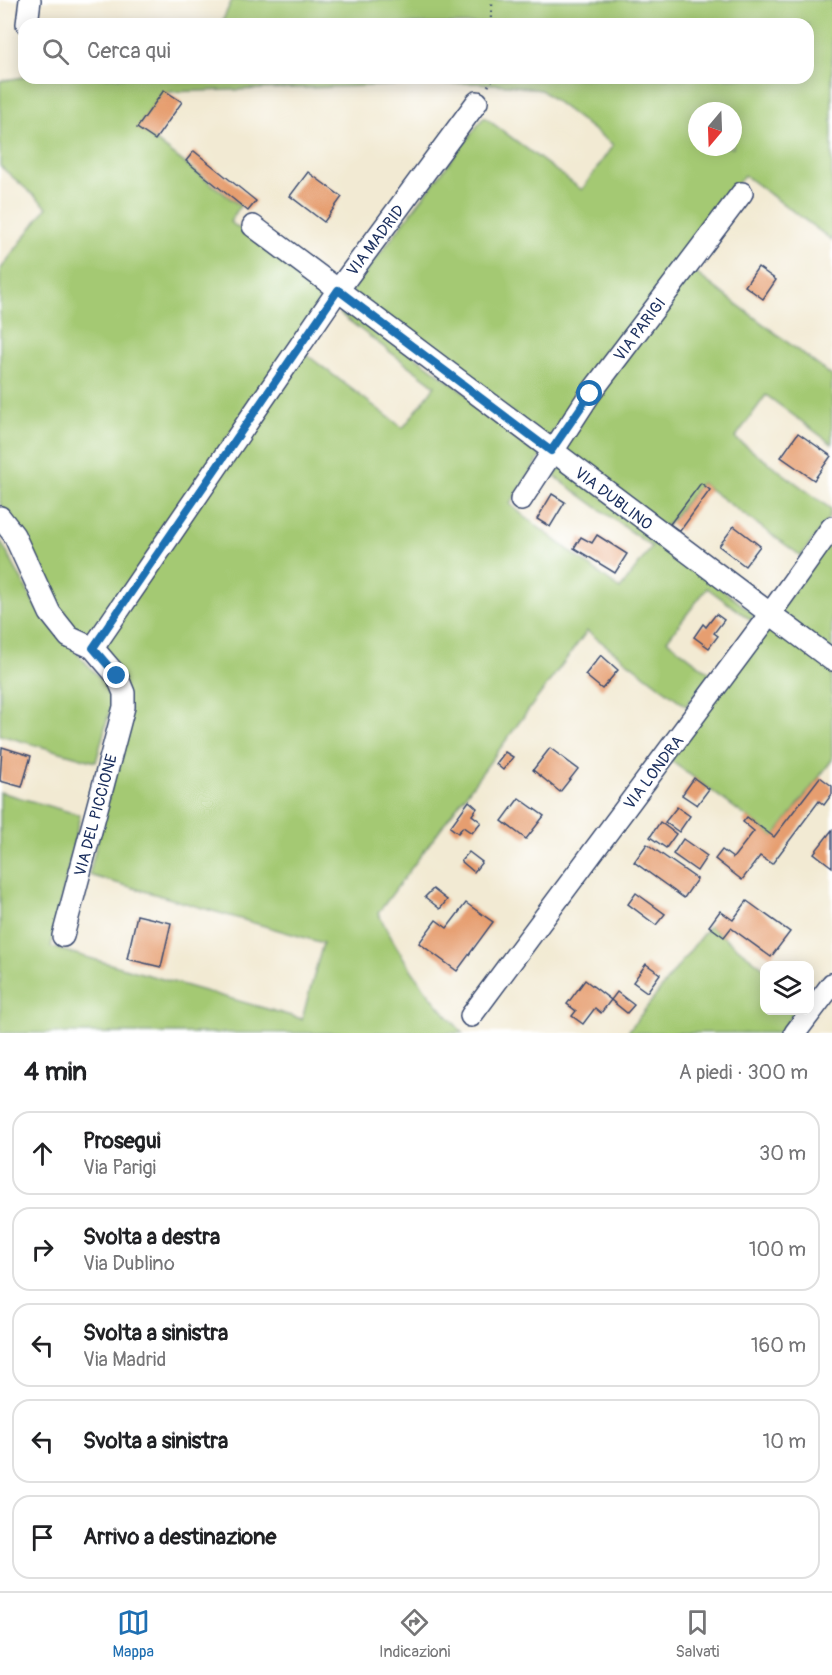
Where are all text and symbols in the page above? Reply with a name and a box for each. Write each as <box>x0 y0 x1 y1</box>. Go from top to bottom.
search box <box>18 18 814 84</box>
icon: search <box>39 35 72 68</box>
text: Cerca qui <box>87 37 171 65</box>
north arrow <box>688 102 742 156</box>
street label: VIA MADRID <box>343 201 409 280</box>
street label: VIA PARIGI <box>609 294 670 365</box>
route start <box>576 380 602 406</box>
street label: VIA DUBLINO <box>571 463 656 535</box>
route end <box>103 662 129 688</box>
street label: VIA LONDRA <box>619 732 688 814</box>
street label: VIA DEL PICCIONE <box>70 752 122 879</box>
map controls <box>760 961 814 1015</box>
button: layers <box>760 961 814 1015</box>
text: 4 min <box>24 1056 87 1088</box>
text: A piedi · 300 m <box>679 1060 808 1085</box>
text: Prosegui <box>83 1127 161 1155</box>
icon: ahead <box>26 1137 59 1170</box>
text: 30 m <box>759 1141 806 1166</box>
text: Via Parigi <box>83 1155 156 1180</box>
text: Svolta a destra <box>83 1223 220 1251</box>
icon: right <box>26 1233 59 1266</box>
text: 100 m <box>749 1237 806 1262</box>
text: Via Dublino <box>83 1251 175 1276</box>
text: Svolta a sinistra <box>83 1319 228 1347</box>
icon: left <box>26 1329 59 1362</box>
text: 160 m <box>751 1333 806 1358</box>
text: Via Madrid <box>83 1347 166 1372</box>
icon: left <box>26 1425 59 1458</box>
text: Svolta a sinistra <box>83 1427 228 1455</box>
text: 10 m <box>762 1429 806 1454</box>
icon: arrive <box>26 1521 59 1554</box>
text: Arrivo a destinazione <box>83 1523 276 1551</box>
tab: Mappa <box>113 1606 154 1662</box>
tab: Indicazioni <box>379 1606 450 1662</box>
tab: Salvati <box>675 1606 719 1662</box>

